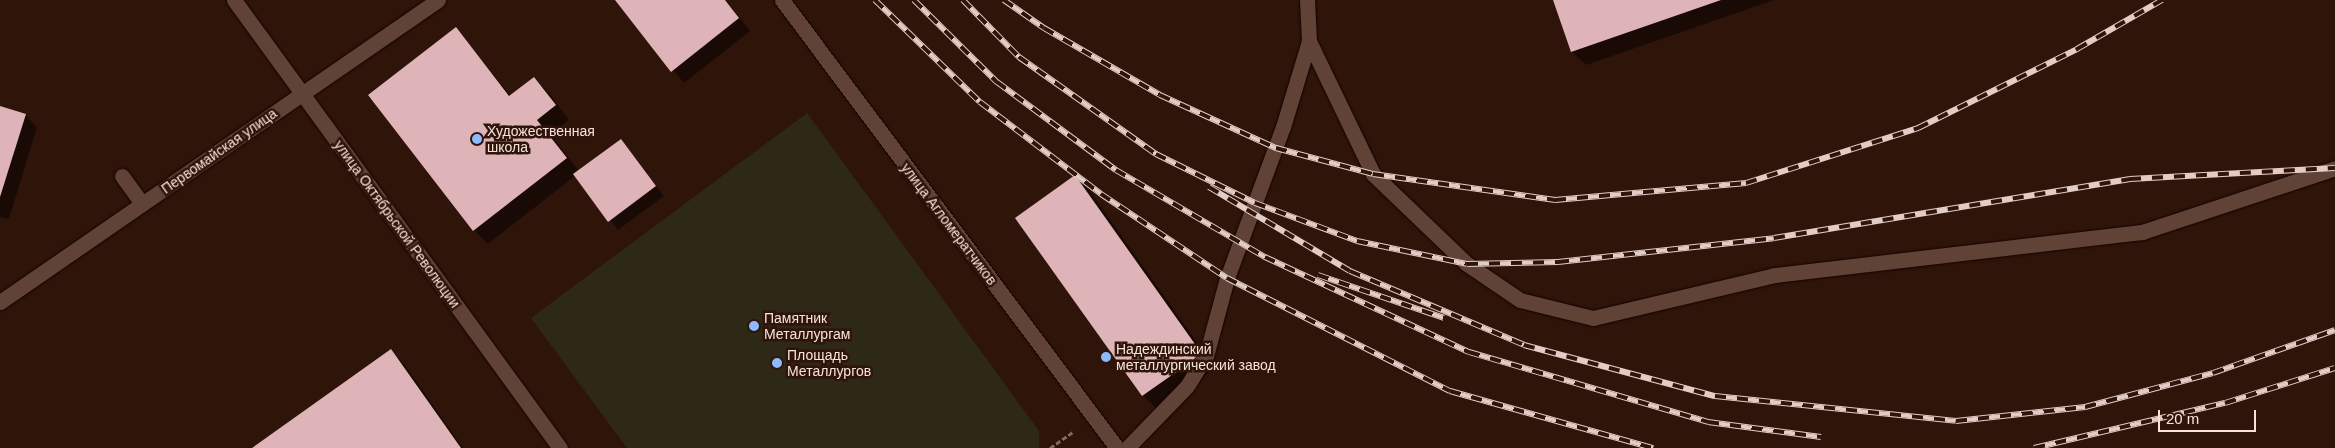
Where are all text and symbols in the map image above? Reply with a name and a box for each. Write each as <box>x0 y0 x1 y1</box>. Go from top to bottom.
street label: Первомайская улица <box>158 105 280 197</box>
place label: Художественная школа <box>487 123 595 156</box>
marker: Художественная школа <box>471 133 483 145</box>
street label: улица Октябрьской Революции <box>331 137 463 311</box>
street label: улица Агломератчиков <box>898 160 1000 288</box>
place label: Памятник Металлургам <box>764 310 850 342</box>
marker: Памятник Металлургам <box>748 320 760 332</box>
place label: Надеждинский металлургический завод <box>1116 341 1276 374</box>
place label: Площадь Металлургов <box>787 347 871 380</box>
marker: Надеждинский металлургический завод <box>1100 351 1112 363</box>
marker: Площадь Металлургов <box>771 357 783 369</box>
scale bar <box>2160 400 2258 432</box>
text: 20 m <box>2166 410 2199 427</box>

